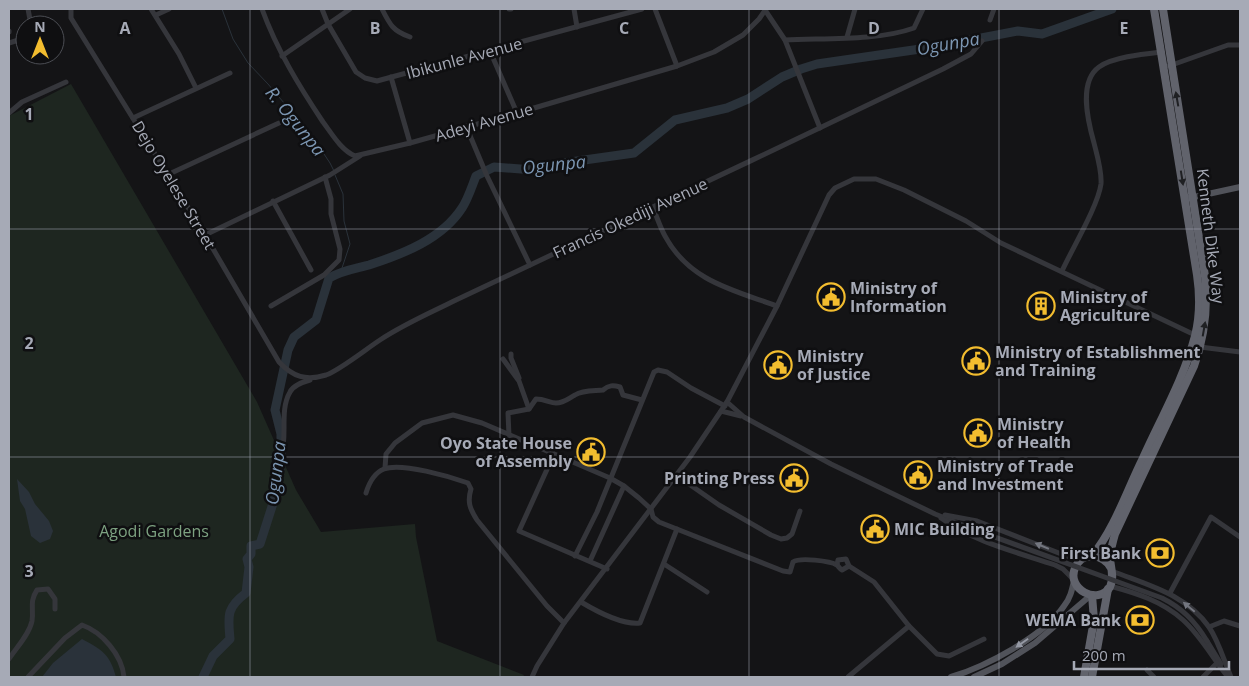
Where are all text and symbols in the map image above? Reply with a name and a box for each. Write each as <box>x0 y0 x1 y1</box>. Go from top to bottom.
north arrow <box>15 15 65 65</box>
text: N <box>34 17 46 36</box>
text: A <box>119 17 131 39</box>
text: B <box>370 17 380 39</box>
text: C <box>619 17 629 39</box>
text: D <box>868 17 880 39</box>
text: E <box>1120 17 1129 39</box>
water label: Ogunpa <box>915 26 981 60</box>
street label: Ibikunle Avenue <box>404 32 524 84</box>
water label: R. Ogunpa <box>261 81 331 161</box>
one-way arrow <box>1172 91 1180 107</box>
street label: Adeyi Avenue <box>433 98 535 146</box>
text: 1 <box>24 103 34 125</box>
street label: Dejo Oyelese Street <box>127 117 221 254</box>
water label: Ogunpa <box>521 149 587 179</box>
street label: Kenneth Dike Way <box>1192 167 1230 306</box>
one-way arrow <box>1178 170 1186 186</box>
street label: Francis Okediji Avenue <box>549 172 711 264</box>
place label: Ministry of Information <box>850 277 947 317</box>
public building icon: Ministry of Information <box>816 282 846 312</box>
place label: Ministry of Agriculture <box>1060 286 1150 326</box>
building icon: Ministry of Agriculture <box>1026 291 1056 321</box>
one-way arrow <box>1201 320 1209 336</box>
text: 2 <box>24 332 34 354</box>
place label: Ministry of Establishment and Training <box>995 341 1201 381</box>
place label: Ministry of Justice <box>797 345 871 385</box>
public building icon: Ministry of Establishment and Training <box>961 346 991 376</box>
public building icon: Ministry of Justice <box>763 350 793 380</box>
place label: Ministry of Health <box>997 413 1071 453</box>
public building icon: Ministry of Health <box>963 418 993 448</box>
place label: Oyo State House of Assembly <box>440 432 573 472</box>
public building icon: Oyo State House of Assembly <box>576 437 606 467</box>
water label: Ogunpa <box>259 440 291 506</box>
place label: Ministry of Trade and Investment <box>937 455 1074 495</box>
public building icon: Ministry of Trade and Investment <box>903 460 933 490</box>
public building icon: Printing Press <box>779 463 809 493</box>
place label: Printing Press <box>664 467 775 489</box>
public building icon: MIC Building <box>860 514 890 544</box>
place label: MIC Building <box>894 518 994 540</box>
park label: Agodi Gardens <box>99 520 209 542</box>
bank icon: First Bank <box>1145 538 1175 568</box>
one-way arrow <box>1035 542 1049 550</box>
place label: First Bank <box>1060 542 1141 564</box>
text: 3 <box>24 560 34 582</box>
one-way arrow <box>1182 601 1195 612</box>
bank icon: WEMA Bank <box>1125 605 1155 635</box>
place label: WEMA Bank <box>1025 609 1121 631</box>
one-way arrow <box>1015 638 1029 648</box>
scale bar <box>1074 638 1229 670</box>
text: 200 m <box>1082 645 1126 665</box>

